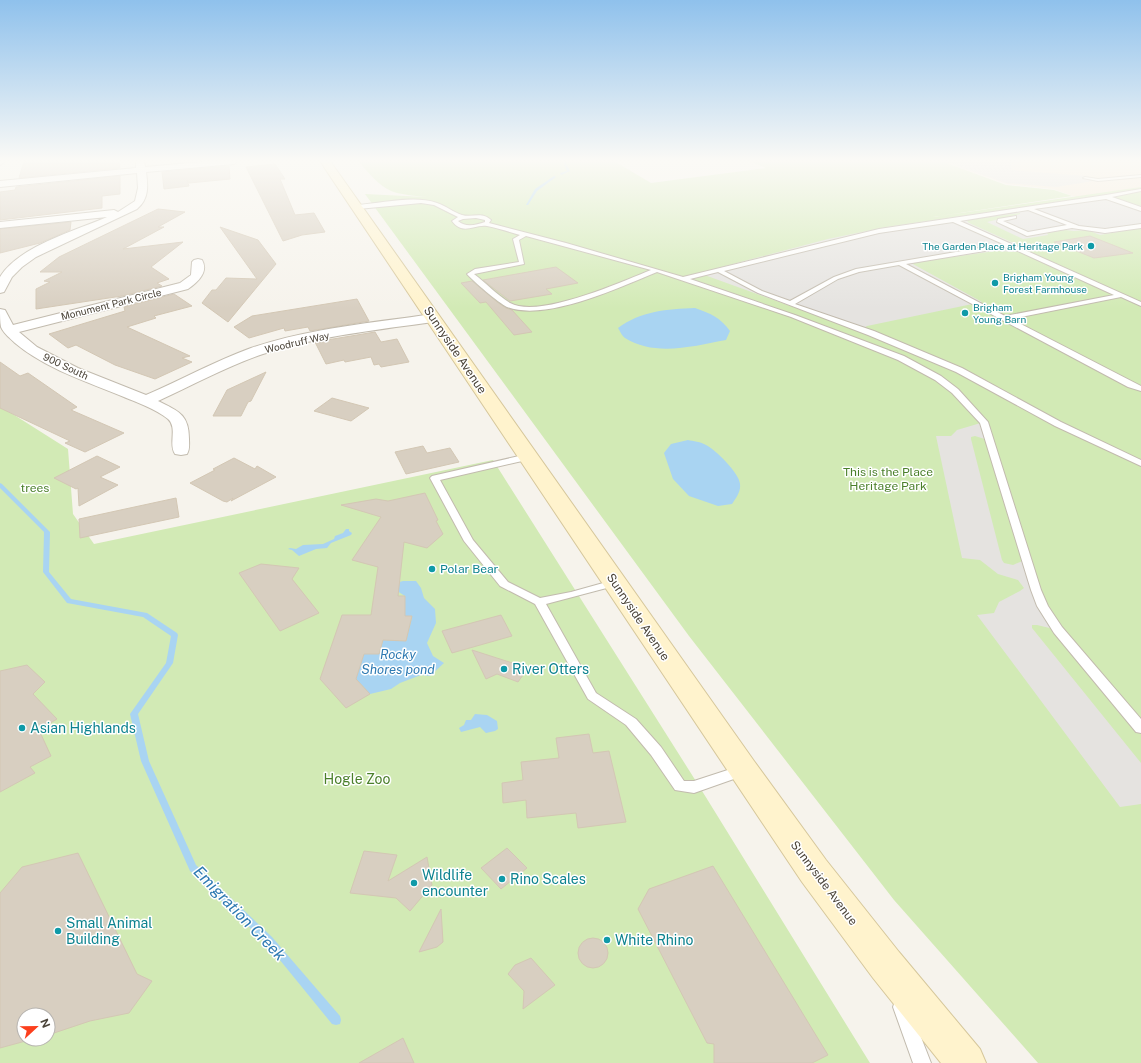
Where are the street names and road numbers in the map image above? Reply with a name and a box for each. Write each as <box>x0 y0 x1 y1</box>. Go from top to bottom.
street label: Monument Park Circle <box>60 286 163 322</box>
street label: Sunnyside Avenue <box>421 304 489 396</box>
street label: Woodruff Way <box>264 329 331 355</box>
street label: 900 South <box>41 350 91 382</box>
street label: Sunnyside Avenue <box>604 571 672 663</box>
street label: Sunnyside Avenue <box>788 838 860 928</box>

